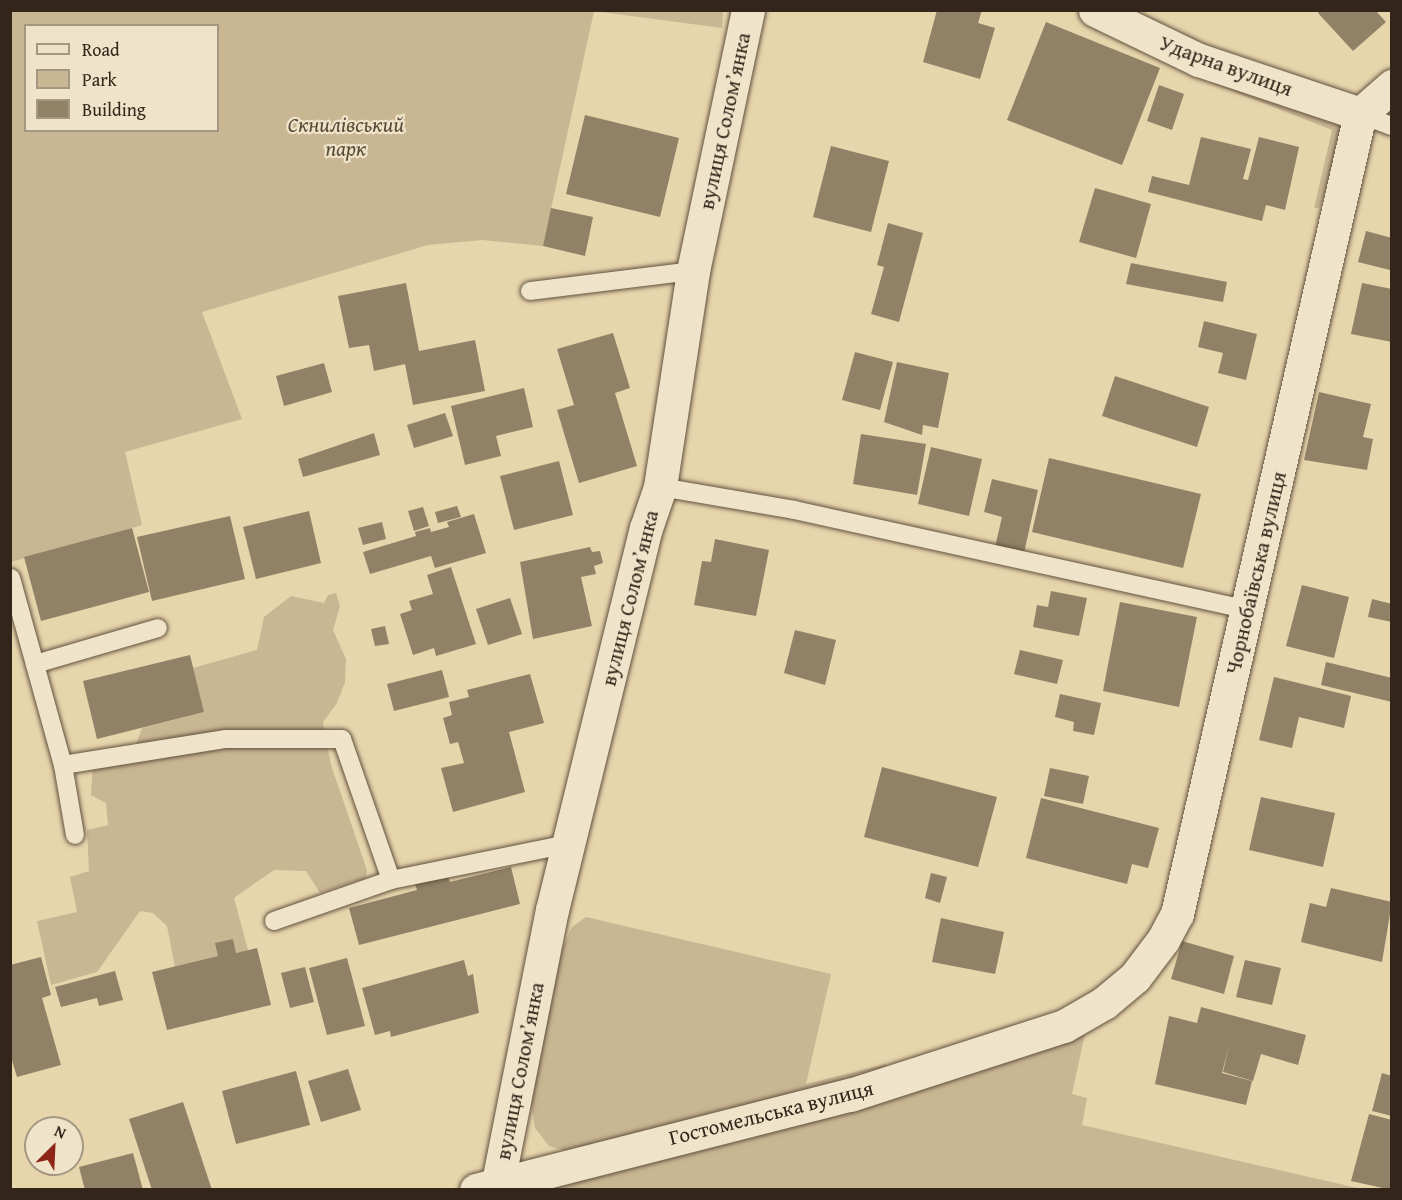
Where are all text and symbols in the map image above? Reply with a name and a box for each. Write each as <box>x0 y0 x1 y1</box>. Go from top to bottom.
legend <box>24 24 219 132</box>
street label: вулиця Соломʼянка <box>694 30 756 212</box>
street label: Ударна вулиця <box>1156 30 1296 102</box>
text: Road <box>82 36 120 63</box>
text: Park <box>82 66 117 93</box>
text: Building <box>82 96 146 123</box>
park label: Скнилівський парк <box>288 112 404 162</box>
street label: Чорнобаївська вулиця <box>1220 469 1292 677</box>
street label: вулиця Соломʼянка <box>596 508 664 688</box>
street label: вулиця Соломʼянка <box>490 980 550 1162</box>
street label: Гостомельська вулиця <box>666 1075 876 1151</box>
north arrow <box>24 1116 84 1176</box>
text: N <box>51 1118 70 1145</box>

